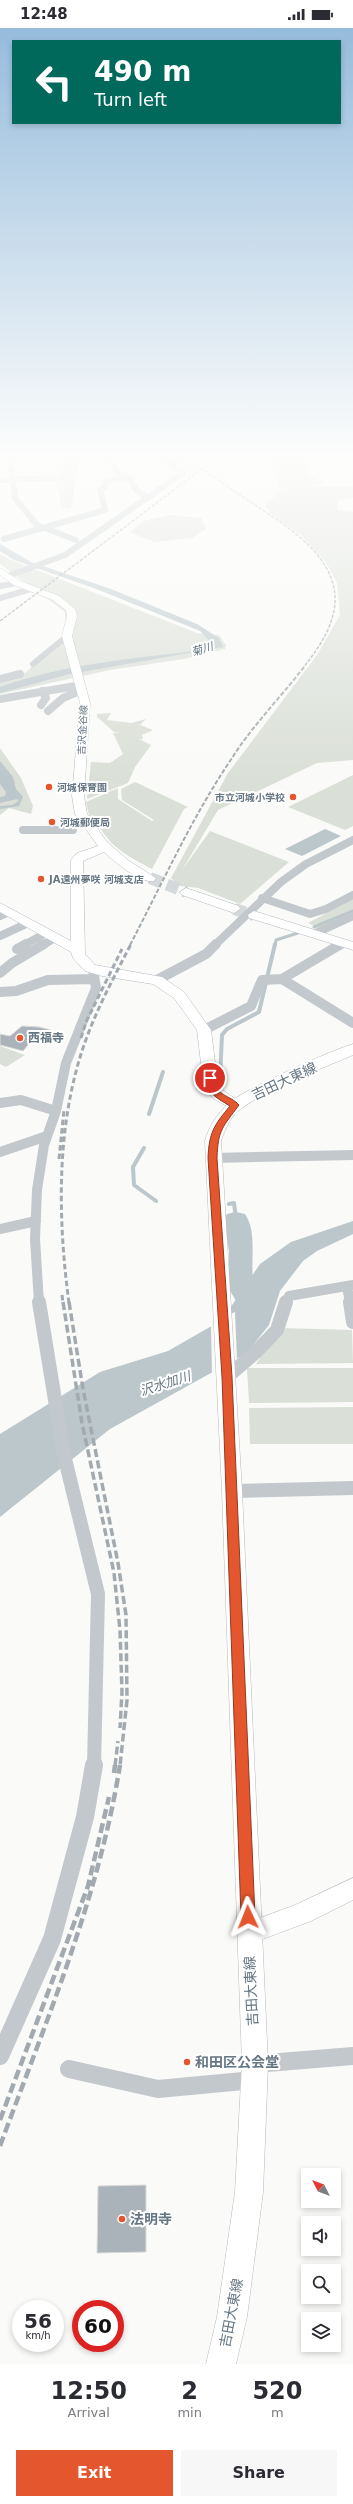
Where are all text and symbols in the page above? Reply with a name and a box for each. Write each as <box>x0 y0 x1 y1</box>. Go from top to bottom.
text: 12:48 <box>20 5 68 23</box>
text: 490 m <box>94 55 191 88</box>
icon: left <box>28 56 80 108</box>
text: Turn left <box>94 89 167 110</box>
water label: 菊川 <box>190 640 216 659</box>
street label: 吉沢金谷線 <box>76 705 89 755</box>
marker: 河城保育園 <box>44 782 54 792</box>
place label: 河城保育園 <box>57 782 107 793</box>
place label: 市立河城小学校 <box>215 792 285 803</box>
marker: 市立河城小学校 <box>288 792 298 802</box>
marker: 河城郵便局 <box>47 817 57 827</box>
place label: 河城郵便局 <box>60 817 110 828</box>
marker: JA遠州夢咲 河城支店 <box>36 874 46 884</box>
place label: JA遠州夢咲 河城支店 <box>48 874 144 885</box>
place label: 西福寺 <box>28 1031 64 1045</box>
marker: 西福寺 <box>15 1033 25 1043</box>
street label: 吉田大東線 <box>249 1059 319 1103</box>
pin <box>193 1061 227 1095</box>
icon: arrive <box>199 1067 221 1089</box>
water label: 沢水加川 <box>138 1368 194 1399</box>
position arrow <box>227 1896 269 1938</box>
street label: 吉田大東線 <box>241 1956 261 2026</box>
place label: 和田区公会堂 <box>195 2054 279 2070</box>
marker: 和田区公会堂 <box>182 2057 192 2067</box>
north arrow <box>301 2168 341 2208</box>
map controls <box>301 2168 341 2352</box>
place label: 法明寺 <box>130 2211 172 2227</box>
marker: 法明寺 <box>117 2214 127 2224</box>
button: sound <box>301 2216 341 2256</box>
button: search <box>301 2264 341 2304</box>
street label: 吉田大東線 <box>216 2277 246 2349</box>
speed limit sign: 60 <box>72 2300 124 2352</box>
text: 56 <box>24 2309 52 2333</box>
button: layers <box>301 2312 341 2352</box>
text: km/h <box>25 2330 51 2341</box>
text: 12:50 <box>50 2377 127 2405</box>
text: 2 <box>181 2377 198 2405</box>
text: 520 <box>252 2377 302 2405</box>
text: Arrival <box>68 2405 110 2420</box>
text: min <box>177 2405 202 2420</box>
text: m <box>271 2405 284 2420</box>
button: Exit <box>16 2450 173 2496</box>
button: Share <box>181 2450 337 2496</box>

